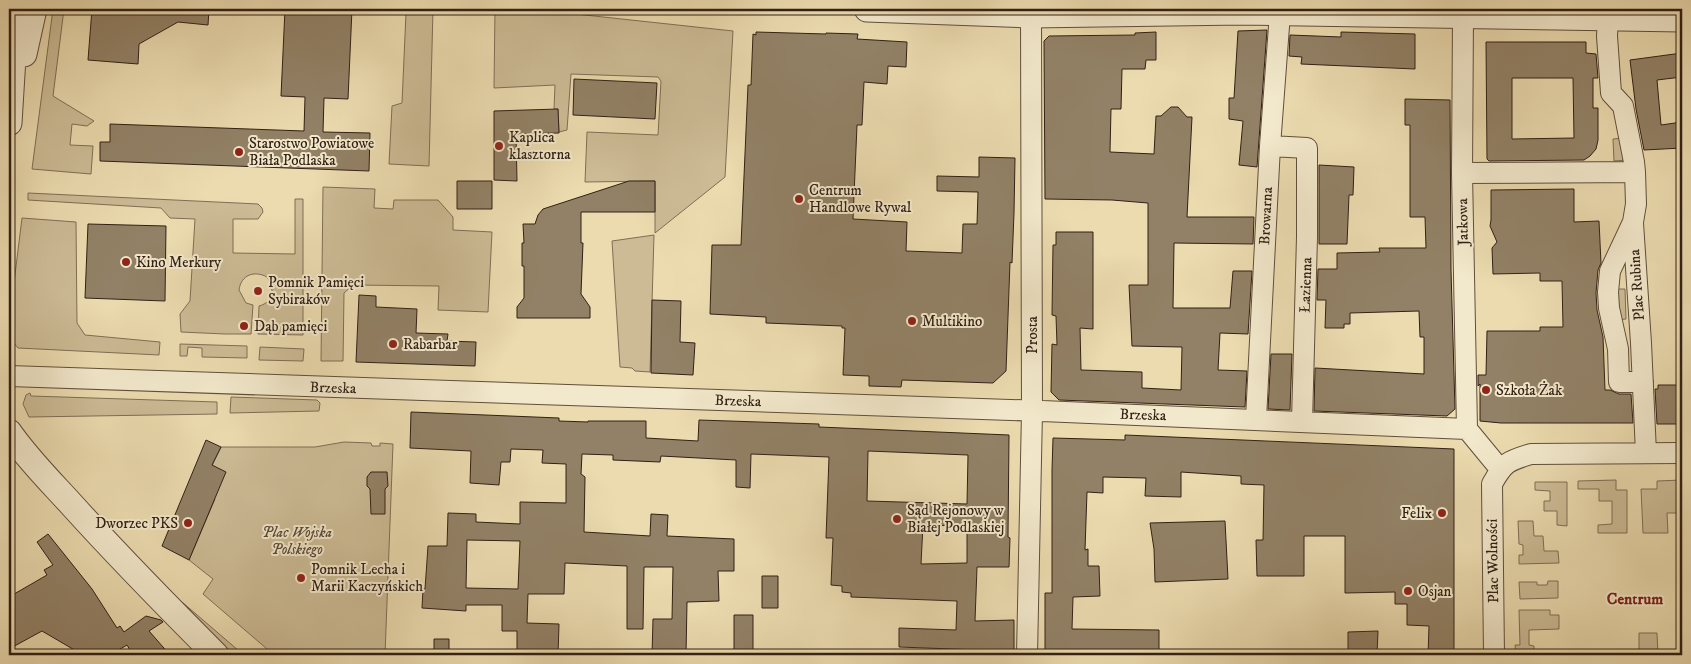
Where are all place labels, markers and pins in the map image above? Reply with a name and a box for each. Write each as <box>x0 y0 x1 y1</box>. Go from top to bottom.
place label: Kaplica klasztorna <box>509 128 571 164</box>
place label: Starostwo Powiatowe Biała Podlaska <box>249 134 374 170</box>
marker: Kaplica klasztorna <box>493 140 505 152</box>
marker: Starostwo Powiatowe Biała Podlaska <box>233 146 245 158</box>
place label: Centrum Handlowe Rywal <box>809 181 912 217</box>
marker: Centrum Handlowe Rywal <box>793 193 805 205</box>
place label: Kino Merkury <box>136 253 222 272</box>
marker: Kino Merkury <box>120 256 132 268</box>
place label: Pomnik Pamięci Sybiraków <box>268 273 364 309</box>
marker: Pomnik Pamięci Sybiraków <box>252 285 264 297</box>
place label: Multikino <box>922 312 982 331</box>
marker: Multikino <box>906 315 918 327</box>
place label: Dąb pamięci <box>254 317 327 336</box>
marker: Dąb pamięci <box>238 320 250 332</box>
place label: Rabarbar <box>403 335 458 354</box>
marker: Rabarbar <box>387 338 399 350</box>
place label: Szkoła Żak <box>1496 381 1563 400</box>
marker: Szkoła Żak <box>1480 384 1492 396</box>
place label: Sąd Rejonowy w Białej Podlaskiej <box>907 501 1004 537</box>
place label: Felix <box>1401 504 1433 523</box>
marker: Felix <box>1436 507 1448 519</box>
marker: Sąd Rejonowy w Białej Podlaskiej <box>891 513 903 525</box>
place label: Dworzec PKS <box>95 514 178 533</box>
marker: Dworzec PKS <box>182 517 194 529</box>
place label: Pomnik Lecha i Marii Kaczyńskich <box>311 560 423 596</box>
marker: Pomnik Lecha i Marii Kaczyńskich <box>295 572 307 584</box>
place label: Osjan <box>1418 582 1452 601</box>
marker: Osjan <box>1402 585 1414 597</box>

